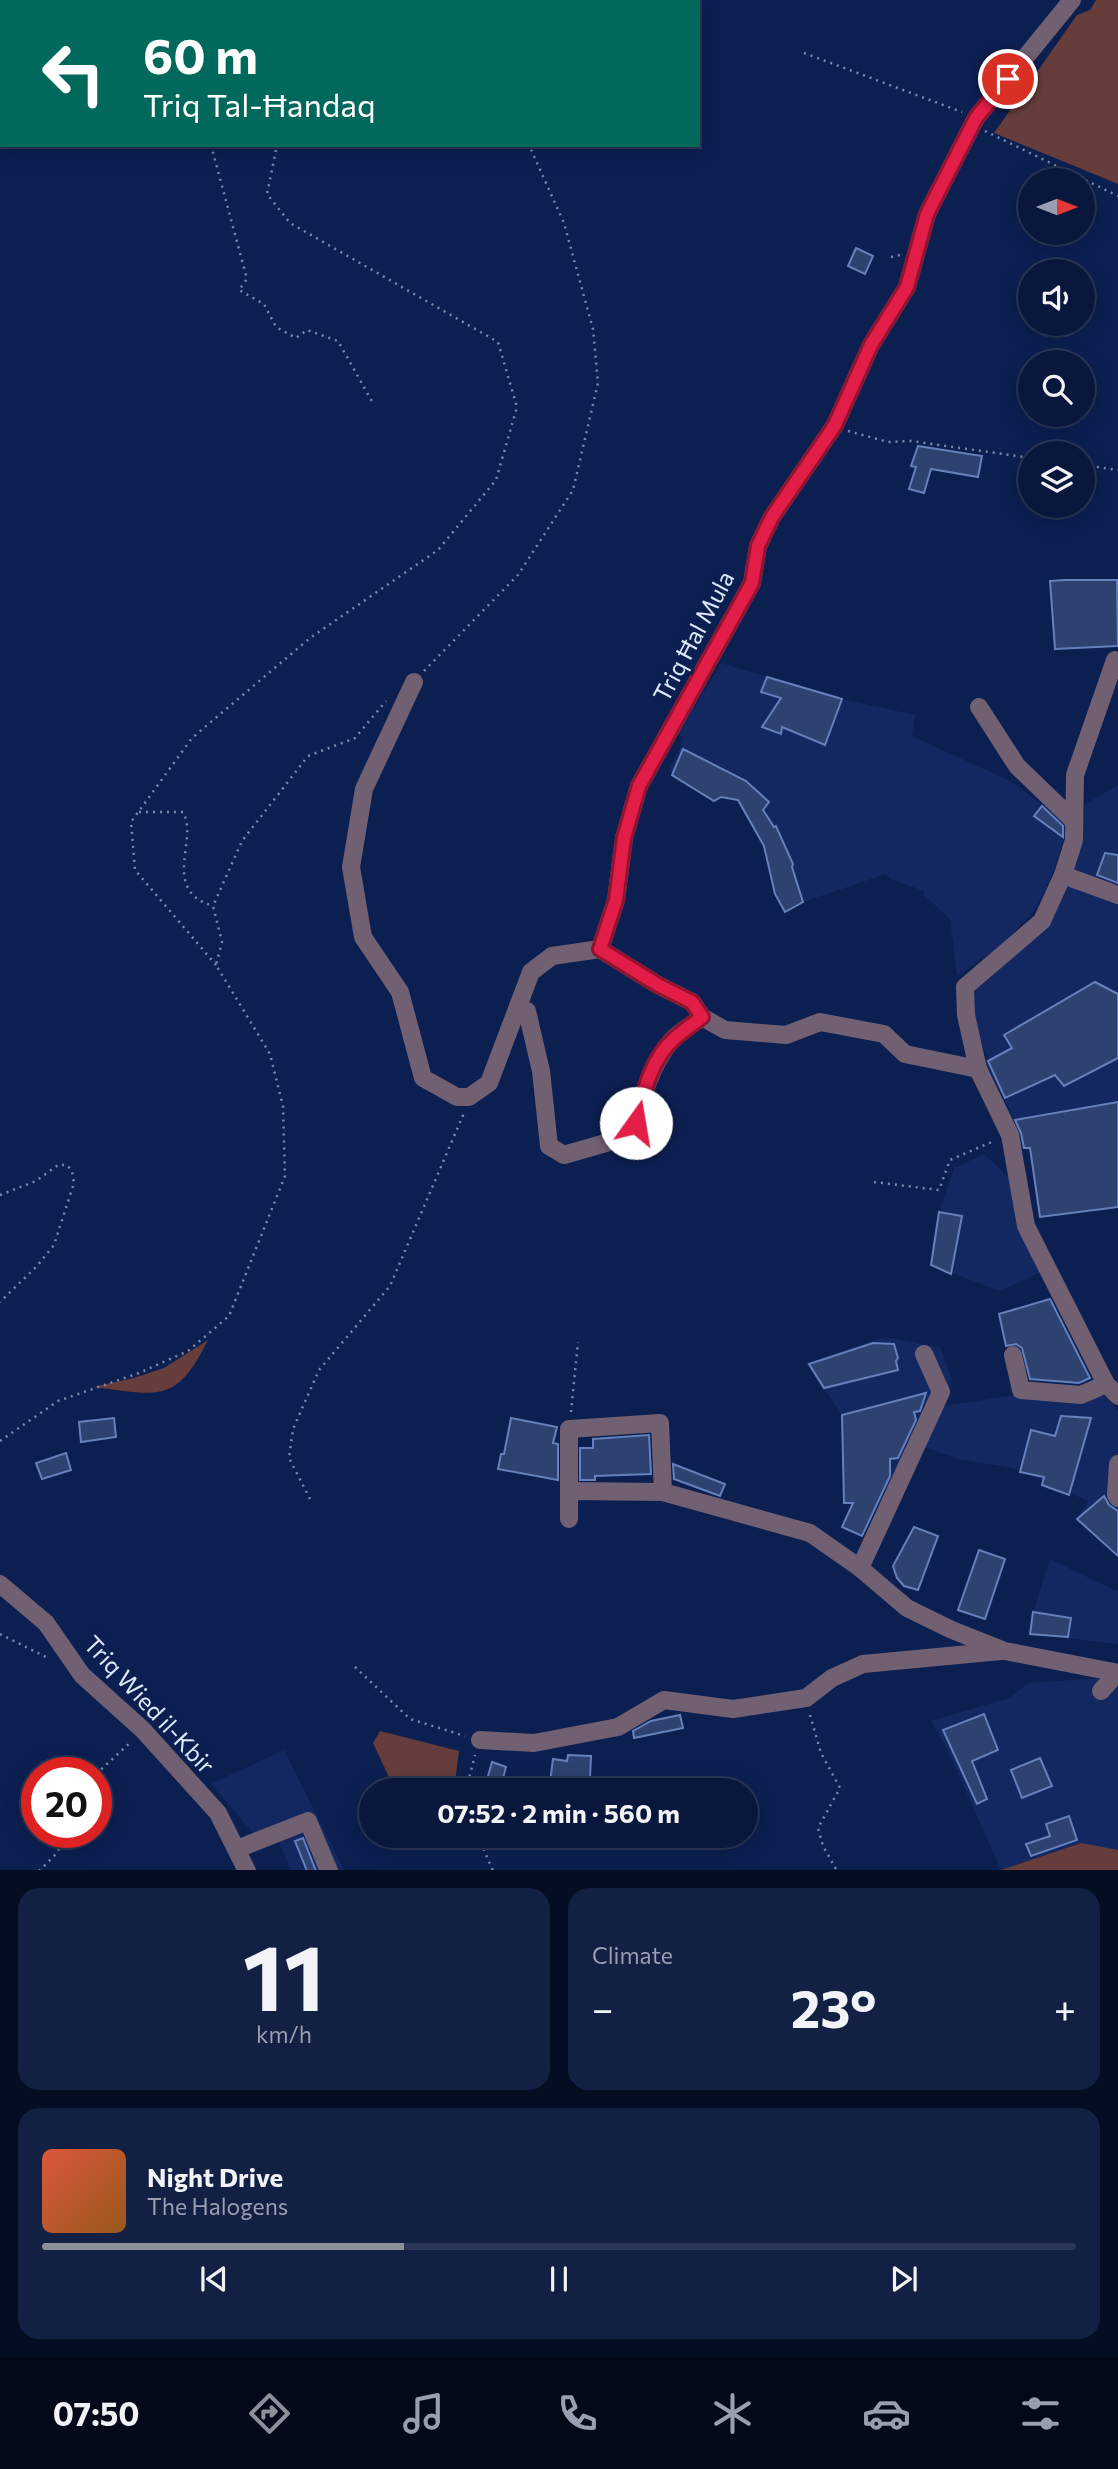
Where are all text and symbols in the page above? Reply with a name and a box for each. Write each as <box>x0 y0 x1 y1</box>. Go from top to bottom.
text: 60 m <box>143 24 258 84</box>
icon: left <box>28 28 119 119</box>
pin <box>978 49 1038 109</box>
icon: arrive <box>989 60 1027 98</box>
text: Triq Tal-Ħandaq <box>143 84 376 124</box>
north arrow <box>1018 168 1096 245</box>
map controls <box>1018 168 1095 518</box>
button: sound <box>1018 259 1095 336</box>
button: search <box>1018 350 1095 427</box>
button: layers <box>1018 441 1095 518</box>
street label: Triq Ħal Mula <box>646 566 740 706</box>
position arrow <box>599 1086 673 1160</box>
street label: Triq Wied il-Kbir <box>79 1629 222 1779</box>
speed limit sign: 20 <box>21 1757 112 1848</box>
text: 07:52 · 2 min · 560 m <box>437 1797 680 1828</box>
text: 11 <box>243 1918 325 2030</box>
text: Climate <box>592 1941 673 1969</box>
text: 23° <box>791 1975 877 2039</box>
text: − <box>592 1984 614 2031</box>
text: + <box>1054 1984 1076 2031</box>
text: km/h <box>256 2020 312 2048</box>
text: Night Drive <box>147 2161 283 2192</box>
text: The Halogens <box>147 2192 288 2220</box>
icon: previous <box>195 2260 233 2298</box>
icon: pause <box>540 2260 578 2298</box>
icon: next <box>885 2260 923 2298</box>
icon: directions <box>245 2389 294 2438</box>
icon: music <box>399 2389 448 2438</box>
icon: phone <box>553 2389 602 2438</box>
icon: climate <box>708 2389 757 2438</box>
icon: car <box>862 2389 911 2438</box>
icon: filters <box>1016 2389 1065 2438</box>
text: 07:50 <box>53 2393 140 2433</box>

